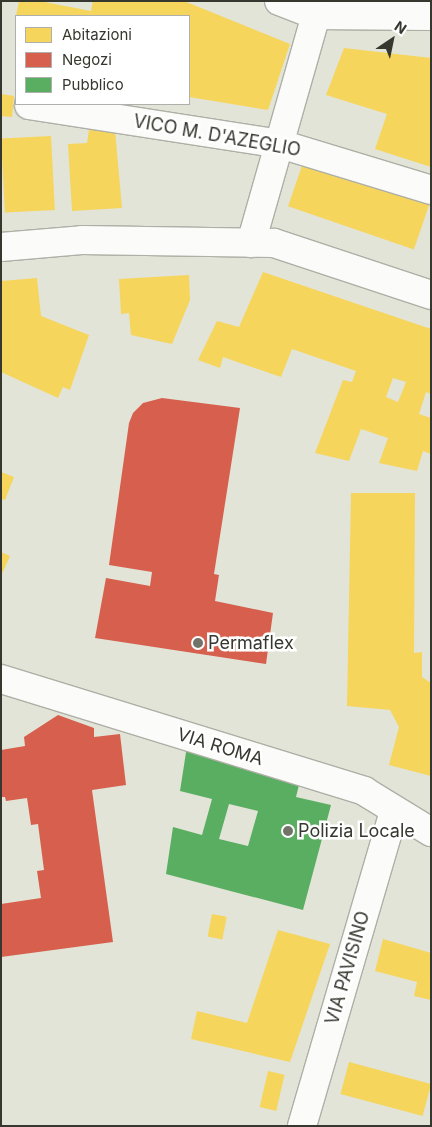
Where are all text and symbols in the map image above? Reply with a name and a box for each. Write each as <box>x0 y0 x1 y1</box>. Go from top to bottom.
legend <box>15 15 190 105</box>
north arrow <box>367 15 417 65</box>
text: N <box>391 17 410 37</box>
text: Abitazioni <box>62 25 132 44</box>
text: Negozi <box>62 50 112 69</box>
text: Pubblico <box>62 75 124 94</box>
street label: VICO M. D'AZEGLIO <box>132 111 302 161</box>
place label: Permaflex <box>208 632 294 654</box>
marker: Permaflex <box>192 637 204 649</box>
street label: VIA ROMA <box>174 724 266 770</box>
place label: Polizia Locale <box>298 820 415 842</box>
marker: Polizia Locale <box>282 825 294 837</box>
street label: VIA PAVISINO <box>321 909 375 1027</box>

